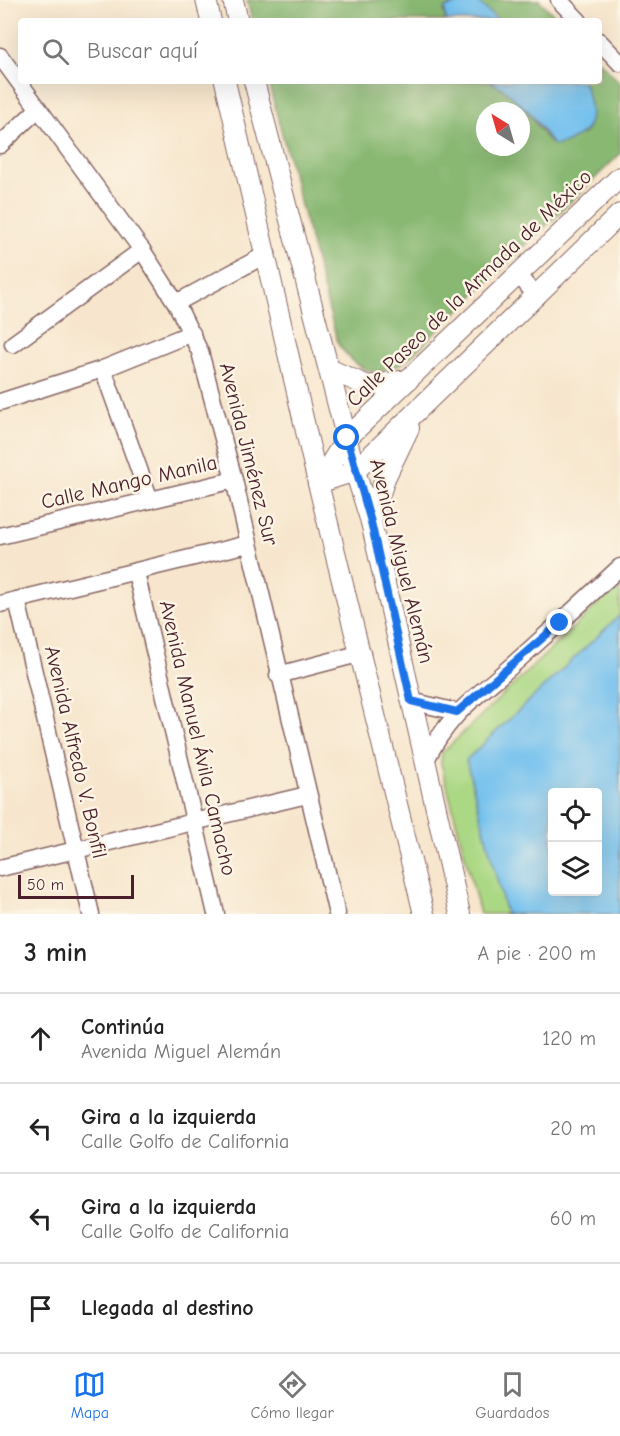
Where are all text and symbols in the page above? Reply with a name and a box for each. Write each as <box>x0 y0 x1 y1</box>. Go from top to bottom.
search box <box>18 18 602 84</box>
icon: search <box>39 35 72 68</box>
text: Buscar aquí <box>87 38 198 64</box>
north arrow <box>476 102 530 156</box>
street label: Calle Paseo de la Armada de México <box>342 164 596 412</box>
street label: Avenida Jiménez Sur <box>215 360 283 549</box>
route start <box>333 424 359 450</box>
street label: Calle Mango Manila <box>39 450 219 514</box>
street label: Avenida Miguel Alemán <box>365 456 439 666</box>
street label: Avenida Manuel Ávila Camacho <box>155 598 241 878</box>
route end <box>546 609 572 635</box>
street label: Avenida Alfredo V. Bonfil <box>40 643 112 861</box>
map controls <box>548 788 602 896</box>
button: locate <box>548 788 602 842</box>
button: layers <box>548 842 602 896</box>
scale bar <box>18 872 134 900</box>
text: 50 m <box>27 876 64 894</box>
text: 3 min <box>24 938 87 968</box>
text: A pie · 200 m <box>478 942 596 965</box>
text: Continúa <box>81 1014 165 1040</box>
icon: ahead <box>24 1022 57 1055</box>
text: 120 m <box>542 1027 596 1050</box>
text: Avenida Miguel Alemán <box>81 1040 281 1063</box>
text: Gira a la izquierda <box>81 1104 256 1130</box>
icon: left <box>24 1112 57 1145</box>
text: 20 m <box>550 1117 596 1140</box>
text: Calle Golfo de California <box>81 1130 289 1153</box>
text: Gira a la izquierda <box>81 1194 256 1220</box>
icon: left <box>24 1202 57 1235</box>
text: 60 m <box>550 1207 596 1230</box>
text: Calle Golfo de California <box>81 1220 289 1243</box>
icon: arrive <box>24 1292 57 1325</box>
text: Llegada al destino <box>81 1295 254 1321</box>
tab: Mapa <box>71 1368 109 1422</box>
tab: Cómo llegar <box>250 1368 334 1422</box>
tab: Guardados <box>475 1368 549 1422</box>

